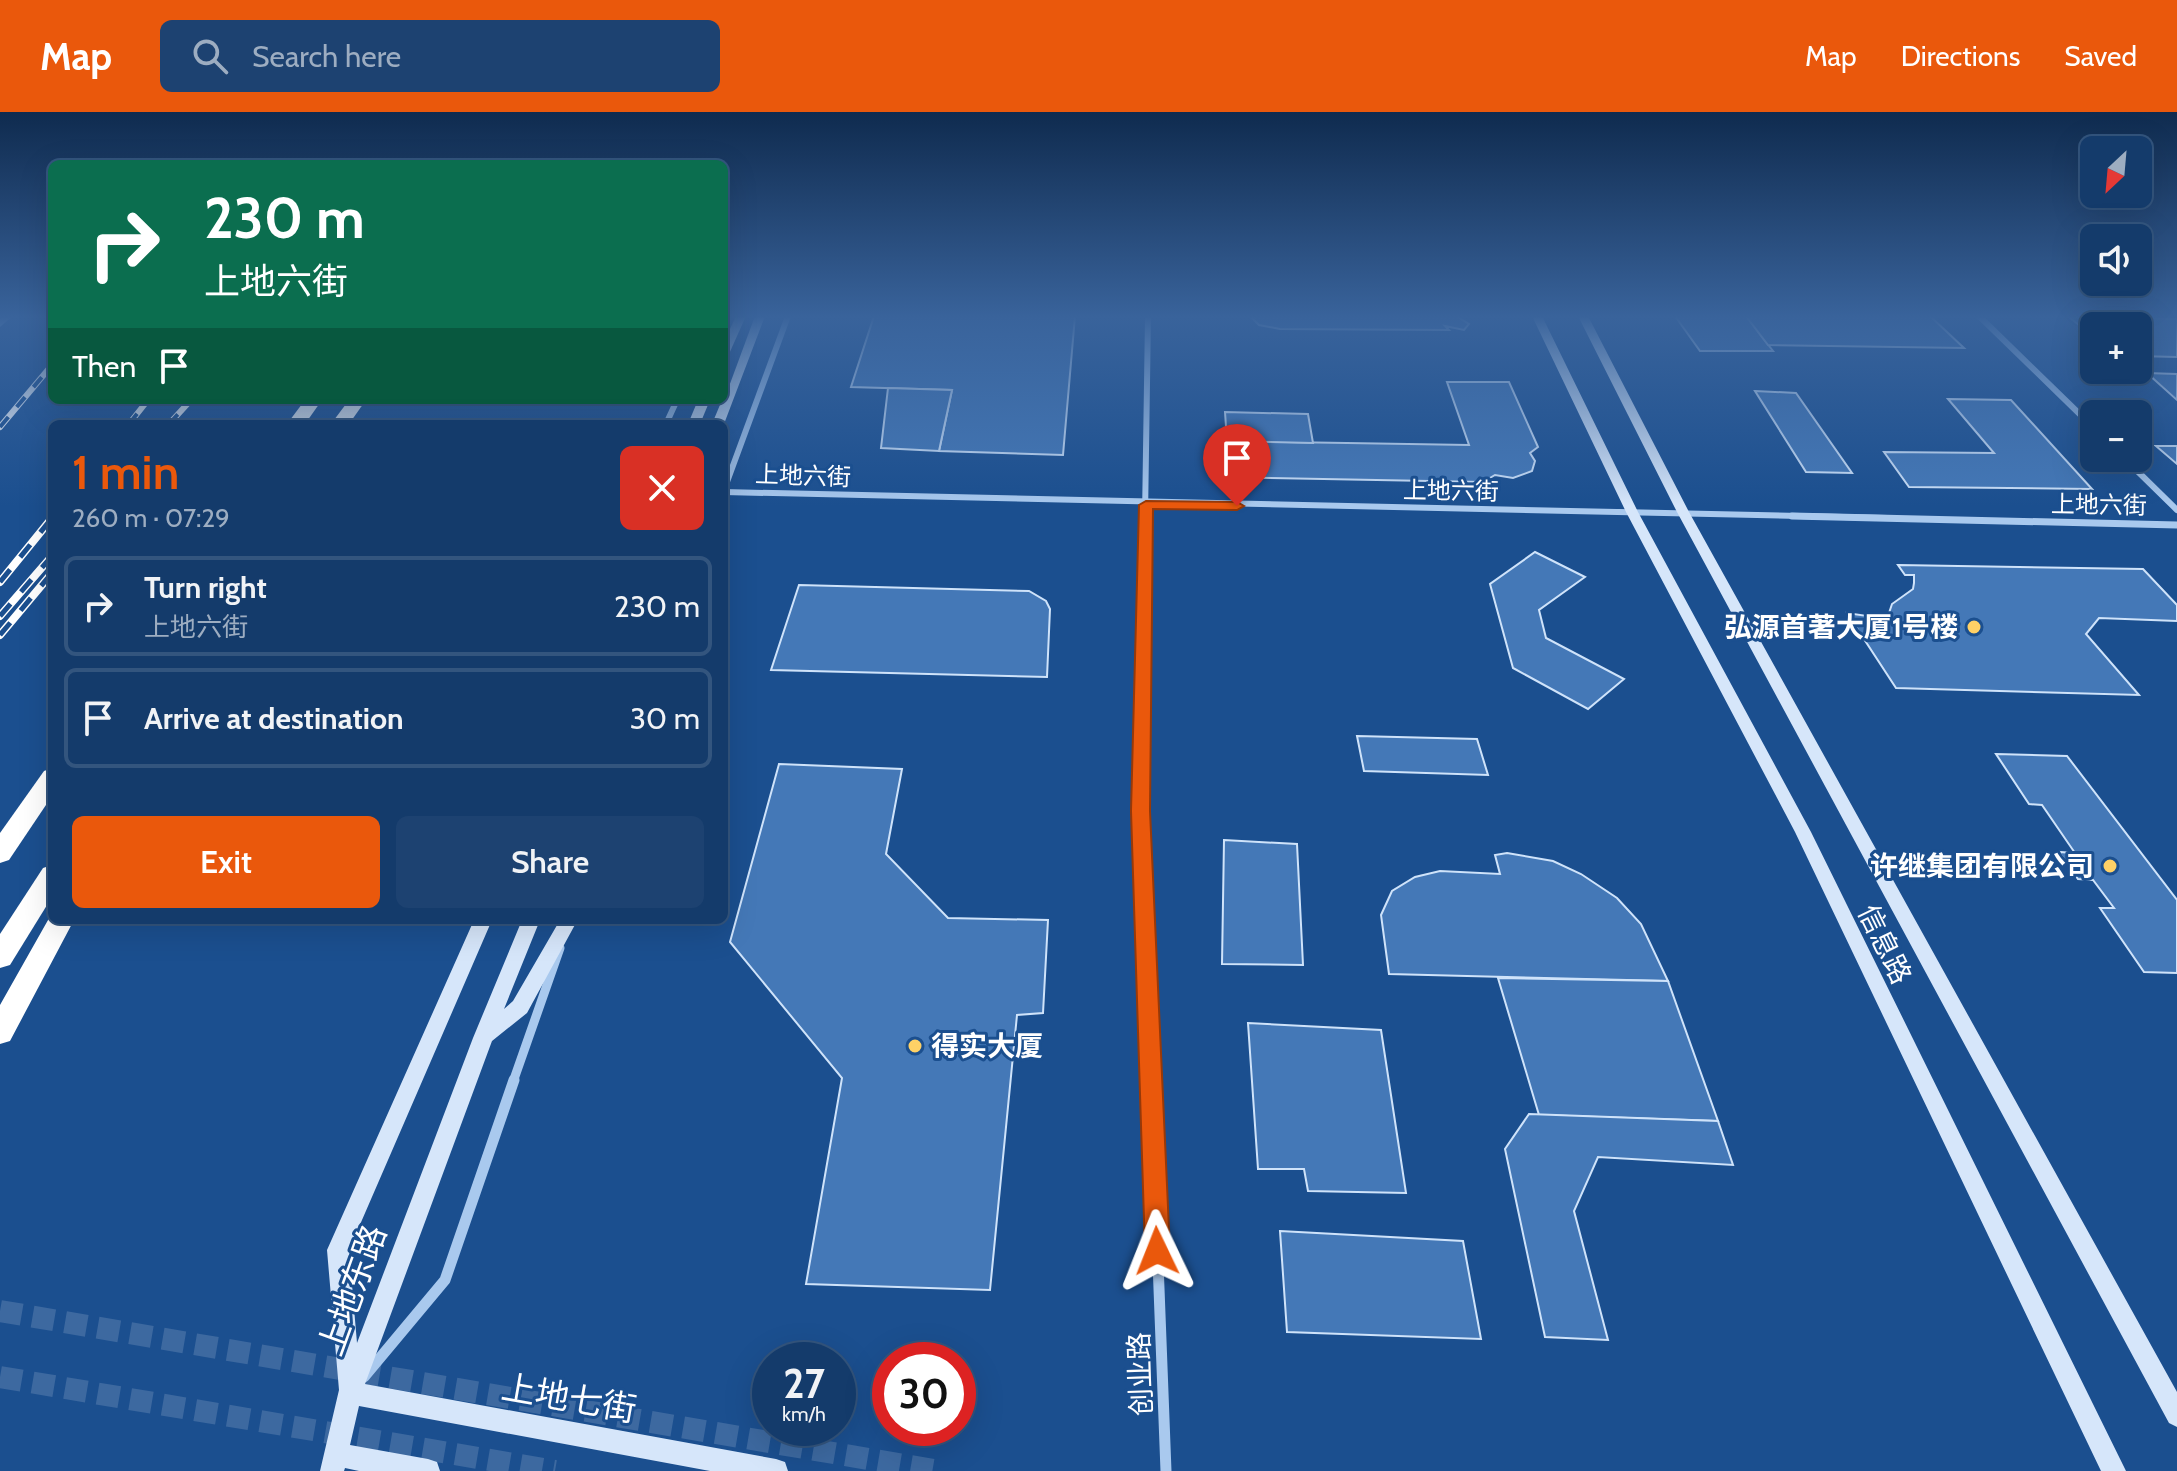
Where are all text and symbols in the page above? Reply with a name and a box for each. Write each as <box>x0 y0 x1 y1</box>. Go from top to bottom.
search box <box>160 20 720 92</box>
text: Map <box>40 33 112 80</box>
icon: search <box>188 34 232 78</box>
text: Search here <box>252 38 401 75</box>
text: Map <box>1805 39 1857 73</box>
text: Directions <box>1901 39 2020 73</box>
text: Saved <box>2064 39 2137 73</box>
north arrow <box>2080 136 2152 208</box>
map controls <box>2080 136 2152 472</box>
text: 230 m <box>204 184 365 252</box>
icon: right <box>72 192 176 296</box>
button: sound <box>2080 224 2152 296</box>
text: 上地六街 <box>204 259 348 303</box>
button: + <box>2080 312 2152 384</box>
icon: arrive <box>152 344 196 388</box>
text: Then <box>72 348 136 385</box>
button: − <box>2080 400 2152 472</box>
pin <box>1203 424 1271 506</box>
icon: arrive <box>1215 436 1259 480</box>
text: 1 min <box>72 443 179 501</box>
button: close <box>620 446 704 530</box>
street label: 上地六街 <box>755 459 851 492</box>
street label: 上地六街 <box>1403 475 1499 506</box>
street label: 上地六街 <box>2051 489 2147 520</box>
text: 260 m · 07:29 <box>72 502 230 534</box>
text: Turn right <box>144 569 267 606</box>
icon: right <box>76 584 120 628</box>
text: 230 m <box>614 588 700 625</box>
place label: 弘源首著大厦1号楼 <box>1724 610 1958 644</box>
text: 上地六街 <box>144 611 248 643</box>
marker: 弘源首著大厦1号楼 <box>1965 618 1983 636</box>
icon: arrive <box>76 696 120 740</box>
text: Arrive at destination <box>144 700 404 737</box>
text: 30 m <box>630 700 700 737</box>
button: Exit <box>72 816 380 908</box>
button: Share <box>396 816 704 908</box>
place label: 许继集团有限公司 <box>1870 849 2094 883</box>
marker: 许继集团有限公司 <box>2101 857 2119 875</box>
street label: 信息路 <box>1851 899 1919 989</box>
place label: 得实大厦 <box>931 1029 1043 1063</box>
marker: 得实大厦 <box>906 1037 924 1055</box>
position arrow <box>1115 1209 1199 1293</box>
street label: 上地东路 <box>309 1219 395 1361</box>
street label: 创业路 <box>1122 1331 1158 1417</box>
speed limit sign: 30 <box>872 1342 976 1446</box>
text: 27 <box>783 1359 825 1408</box>
street label: 上地七街 <box>498 1366 640 1430</box>
text: km/h <box>782 1402 826 1426</box>

